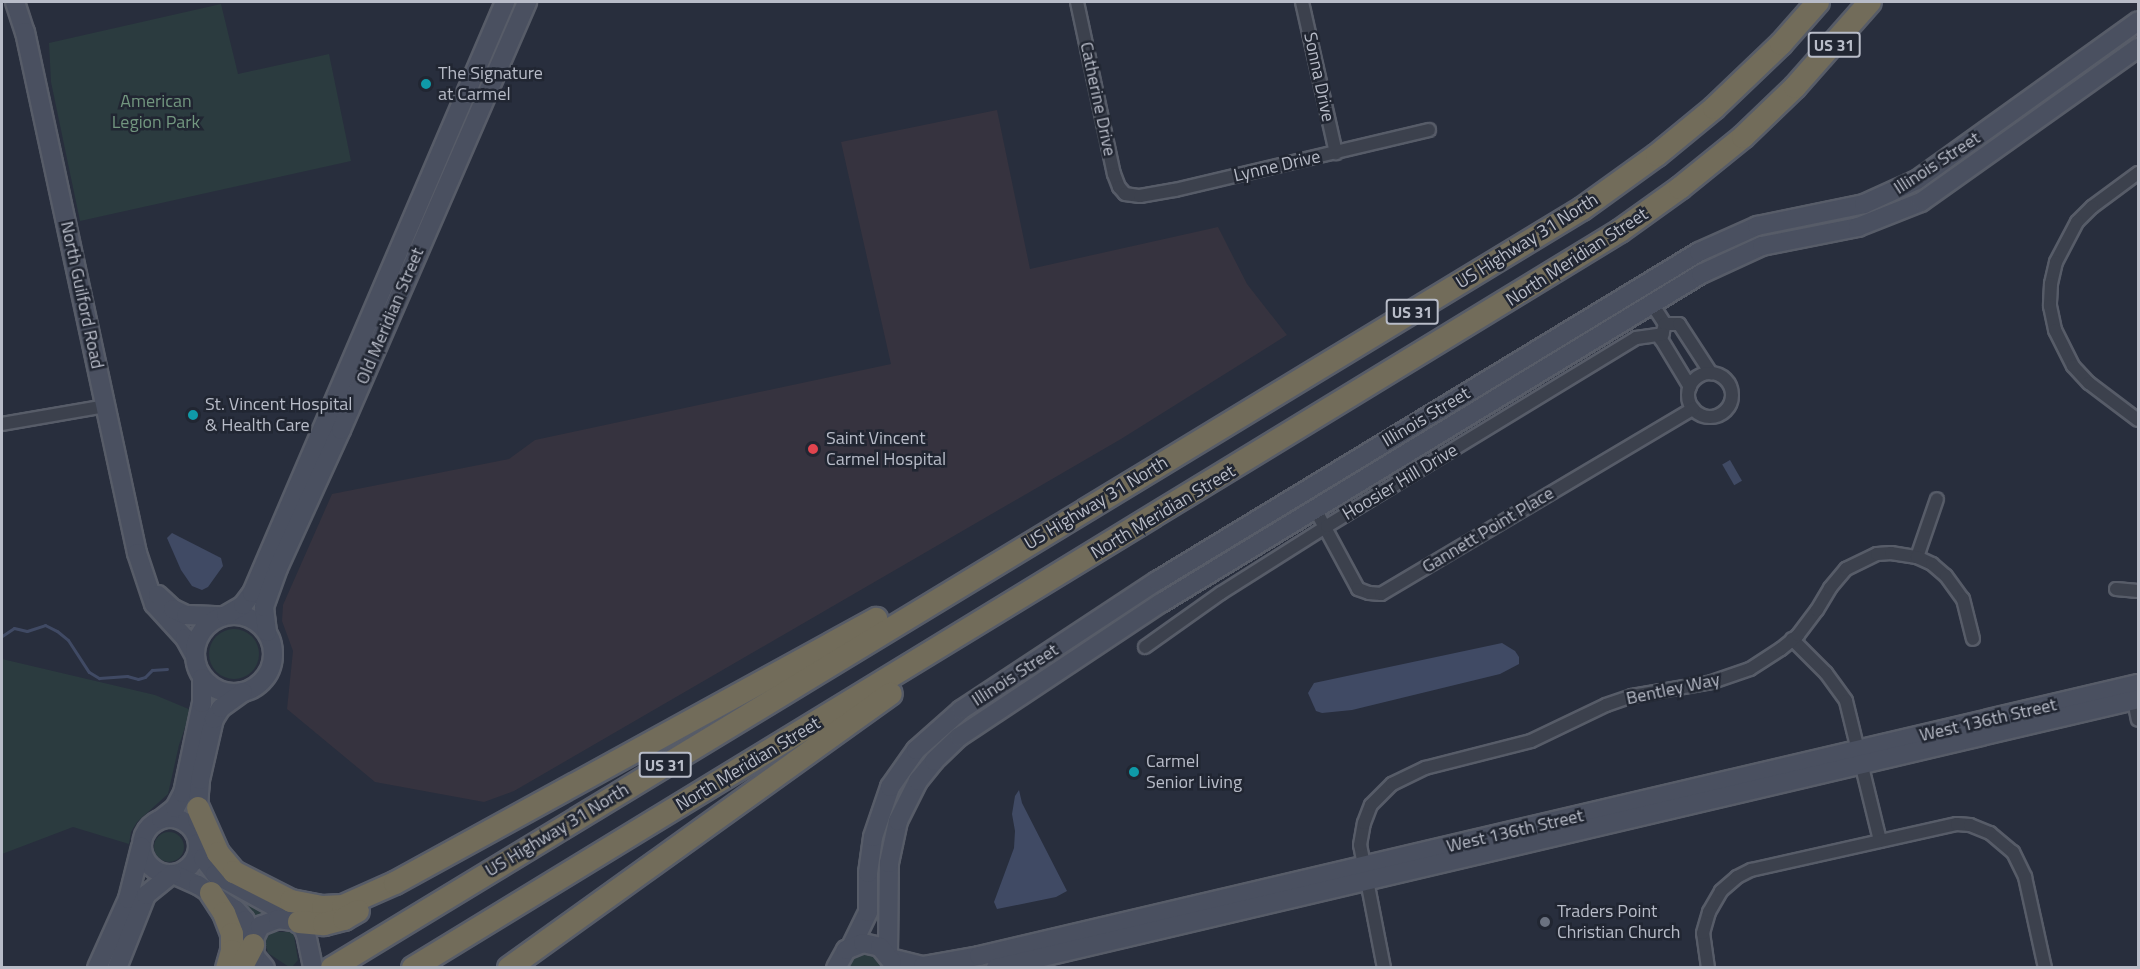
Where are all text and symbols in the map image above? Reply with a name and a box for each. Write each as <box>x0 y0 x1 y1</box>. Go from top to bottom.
street label: Sonna Drive <box>1299 30 1339 124</box>
road number: US 31 <box>1807 32 1861 58</box>
street label: Catherine Drive <box>1075 40 1121 158</box>
place label: The Signature at Carmel <box>438 63 543 106</box>
marker: The Signature at Carmel <box>419 77 433 91</box>
park label: American Legion Park <box>112 91 200 134</box>
street label: Illinois Street <box>1890 127 1984 199</box>
street label: Lynne Drive <box>1232 146 1322 186</box>
street label: US Highway 31 North <box>1452 189 1602 293</box>
street label: North Meridian Street <box>1502 203 1652 311</box>
street label: North Guilford Road <box>56 219 108 371</box>
street label: Old Meridian Street <box>351 244 429 388</box>
road number: US 31 <box>1385 299 1439 325</box>
street label: Illinois Street <box>1378 382 1474 452</box>
place label: St. Vincent Hospital & Health Care <box>205 394 352 436</box>
marker: St. Vincent Hospital & Health Care <box>186 408 200 422</box>
place label: Saint Vincent Carmel Hospital <box>826 428 946 470</box>
street label: Hoosier Hill Drive <box>1339 439 1461 525</box>
marker: Saint Vincent Carmel Hospital <box>804 440 822 458</box>
street label: US Highway 31 North <box>1020 452 1172 554</box>
street label: North Meridian Street <box>1087 460 1239 564</box>
street label: Gannett Point Place <box>1418 482 1558 578</box>
street label: Illinois Street <box>968 639 1062 711</box>
street label: Bentley Way <box>1624 669 1722 709</box>
street label: West 136th Street <box>1917 694 2059 746</box>
street label: North Meridian Street <box>672 712 824 816</box>
place label: Carmel Senior Living <box>1146 751 1242 794</box>
road number: US 31 <box>638 752 692 778</box>
marker: Carmel Senior Living <box>1127 765 1141 779</box>
street label: US Highway 31 North <box>481 779 633 881</box>
street label: West 136th Street <box>1444 805 1586 857</box>
place label: Traders Point Christian Church <box>1557 901 1680 944</box>
marker: Traders Point Christian Church <box>1538 915 1552 929</box>

